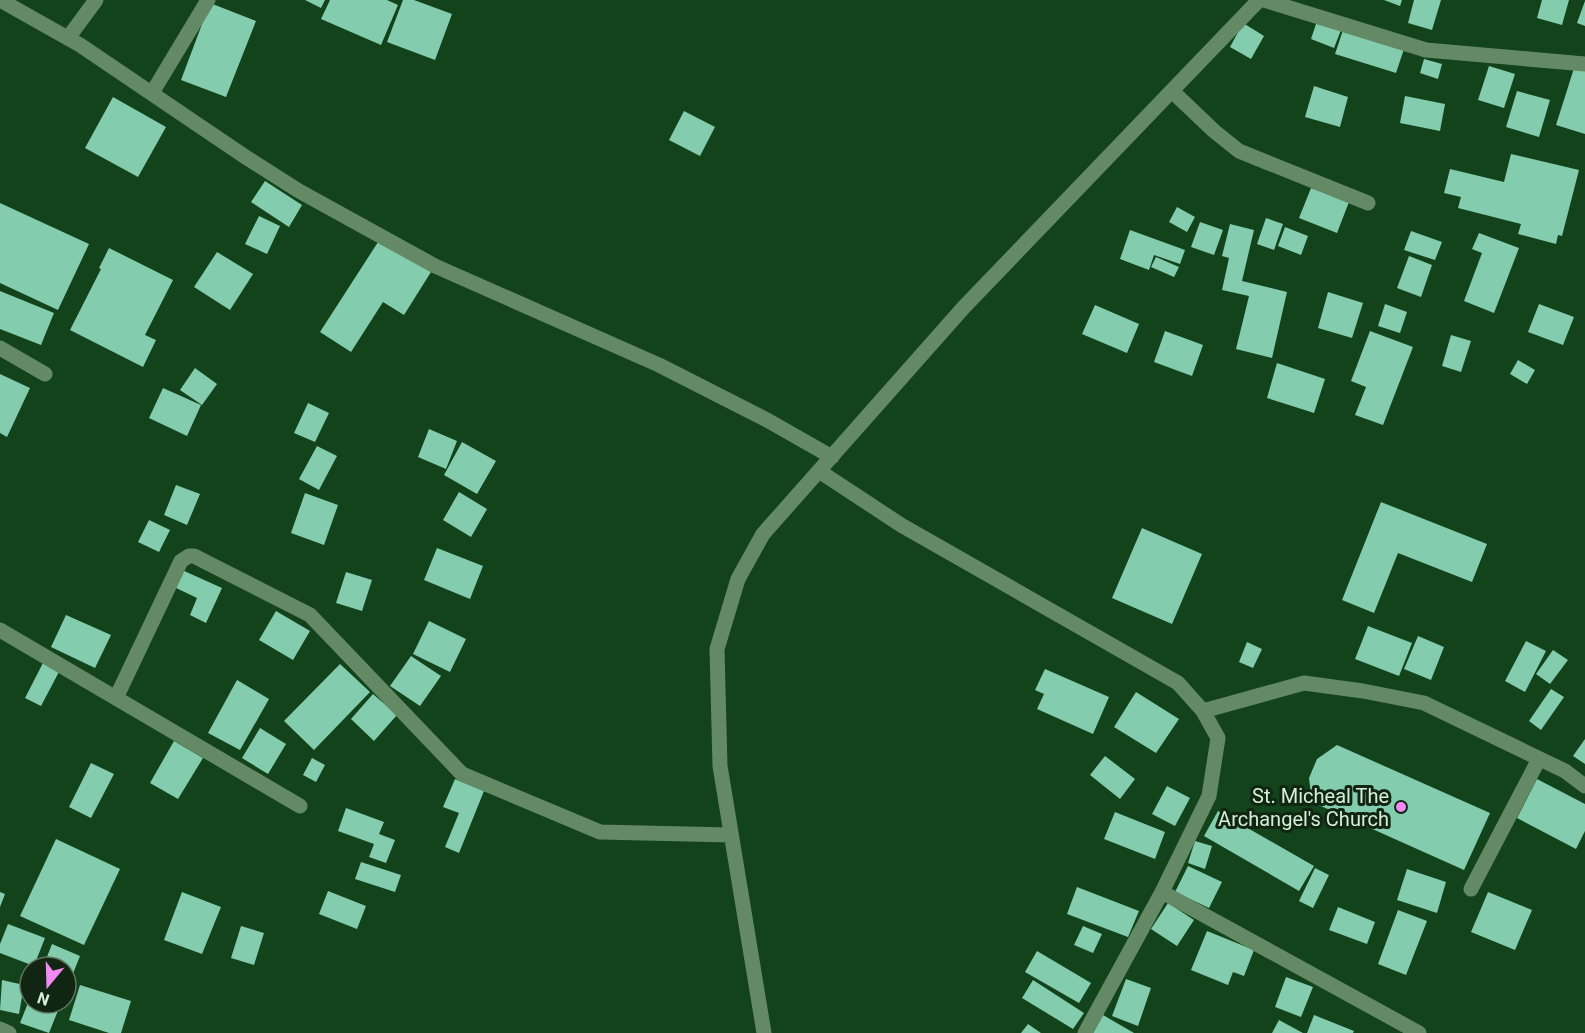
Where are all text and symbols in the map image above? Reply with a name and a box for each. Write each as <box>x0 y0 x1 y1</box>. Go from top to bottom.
place label: St. Micheal The Archangel's Church <box>1218 784 1389 831</box>
marker: St. Micheal The Archangel's Church <box>1394 800 1408 814</box>
north arrow <box>18 955 78 1015</box>
text: N <box>35 988 52 1010</box>

